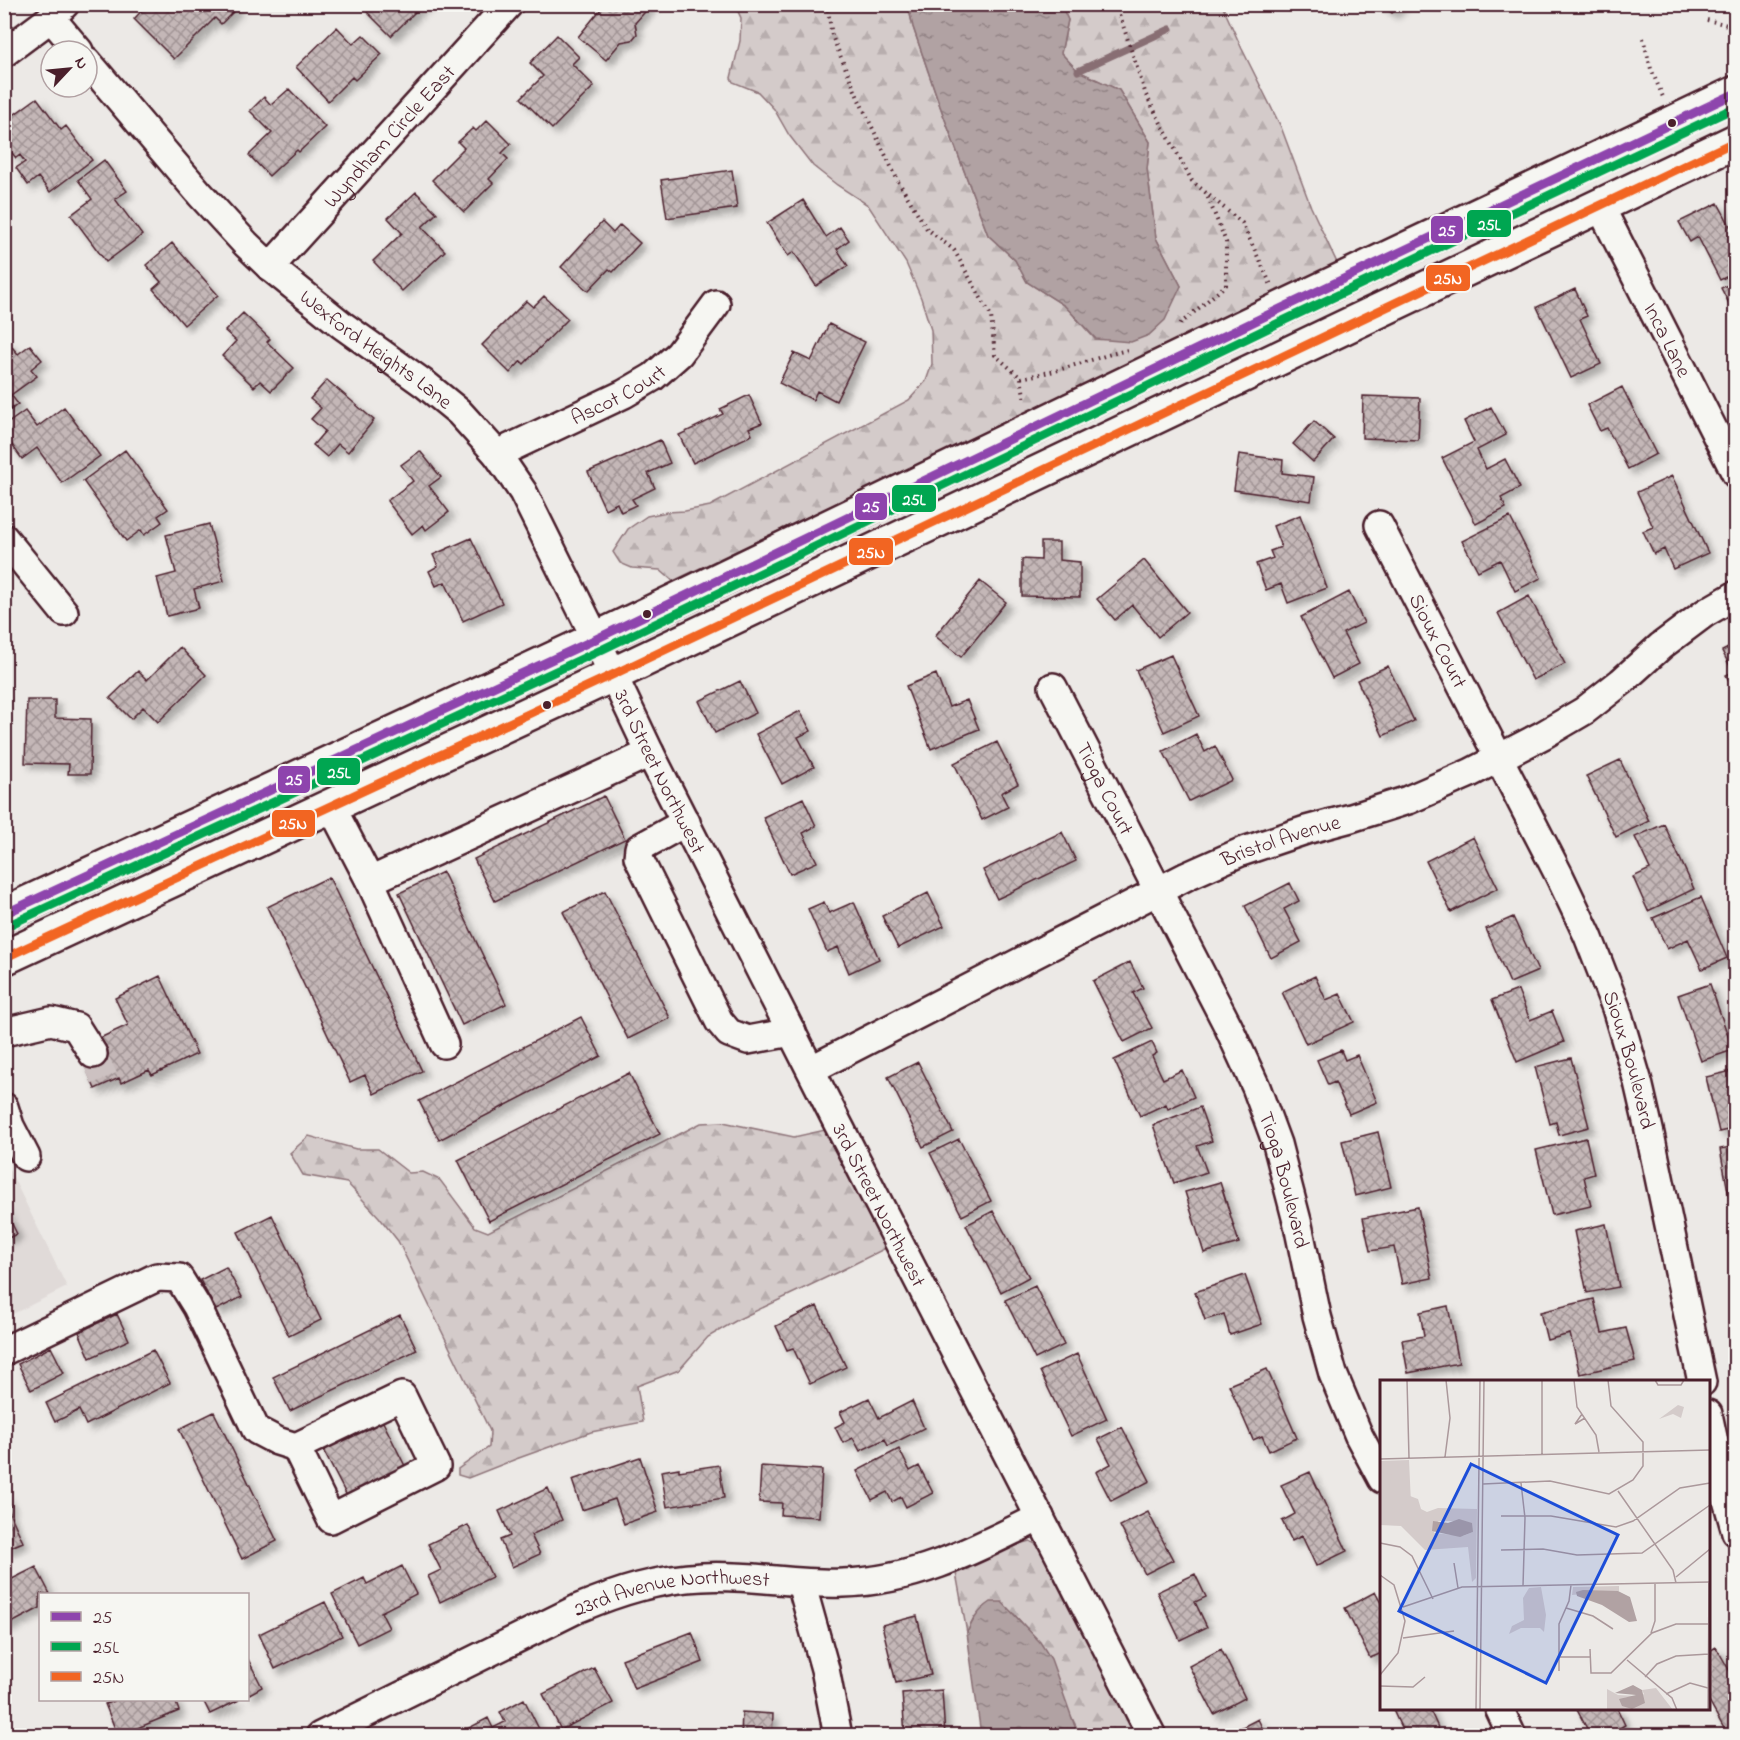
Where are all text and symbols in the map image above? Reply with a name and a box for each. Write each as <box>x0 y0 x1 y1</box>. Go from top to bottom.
north arrow <box>39 39 99 99</box>
text: N <box>68 53 94 74</box>
street label: Wyndham Circle East <box>317 59 464 216</box>
unlabelled marker <box>1666 117 1678 129</box>
line badge: 25L <box>1466 209 1512 238</box>
text: 25L <box>1476 214 1502 238</box>
line badge: 25 <box>1430 215 1464 244</box>
text: 25 <box>1437 220 1456 244</box>
line badge: 25N <box>1425 264 1471 292</box>
text: 25N <box>1433 268 1462 292</box>
street label: Wexford Heights Lane <box>292 283 458 418</box>
street label: Inca Lane <box>1635 298 1698 384</box>
street label: Ascot Court <box>566 359 674 434</box>
line badge: 25L <box>891 484 937 513</box>
text: 25L <box>901 489 927 513</box>
line badge: 25 <box>854 492 888 521</box>
text: 25 <box>861 496 880 520</box>
line badge: 25N <box>848 537 894 566</box>
text: 25N <box>856 542 885 566</box>
street label: Sioux Court <box>1400 589 1474 694</box>
unlabelled marker <box>641 608 653 620</box>
street label: 3rd Street Northwest <box>605 685 712 860</box>
unlabelled marker <box>541 699 553 711</box>
street label: Tioga Court <box>1067 738 1140 841</box>
line badge: 25L <box>316 757 361 786</box>
text: 25L <box>326 762 352 786</box>
line badge: 25 <box>277 765 311 794</box>
text: 25 <box>284 769 303 793</box>
street label: Bristol Avenue <box>1216 808 1344 876</box>
line badge: 25N <box>271 809 316 838</box>
text: 25N <box>278 813 307 837</box>
street label: Sioux Boulevard <box>1594 987 1661 1132</box>
street label: Tioga Boulevard <box>1249 1108 1316 1251</box>
street label: 3rd Street Northwest <box>823 1119 932 1293</box>
inset map <box>1380 1380 1710 1710</box>
street label: 23rd Avenue Northwest <box>569 1563 771 1626</box>
legend <box>39 1593 249 1701</box>
text: 25 <box>93 1606 112 1632</box>
text: 25L <box>93 1636 119 1662</box>
text: 25N <box>93 1666 124 1692</box>

